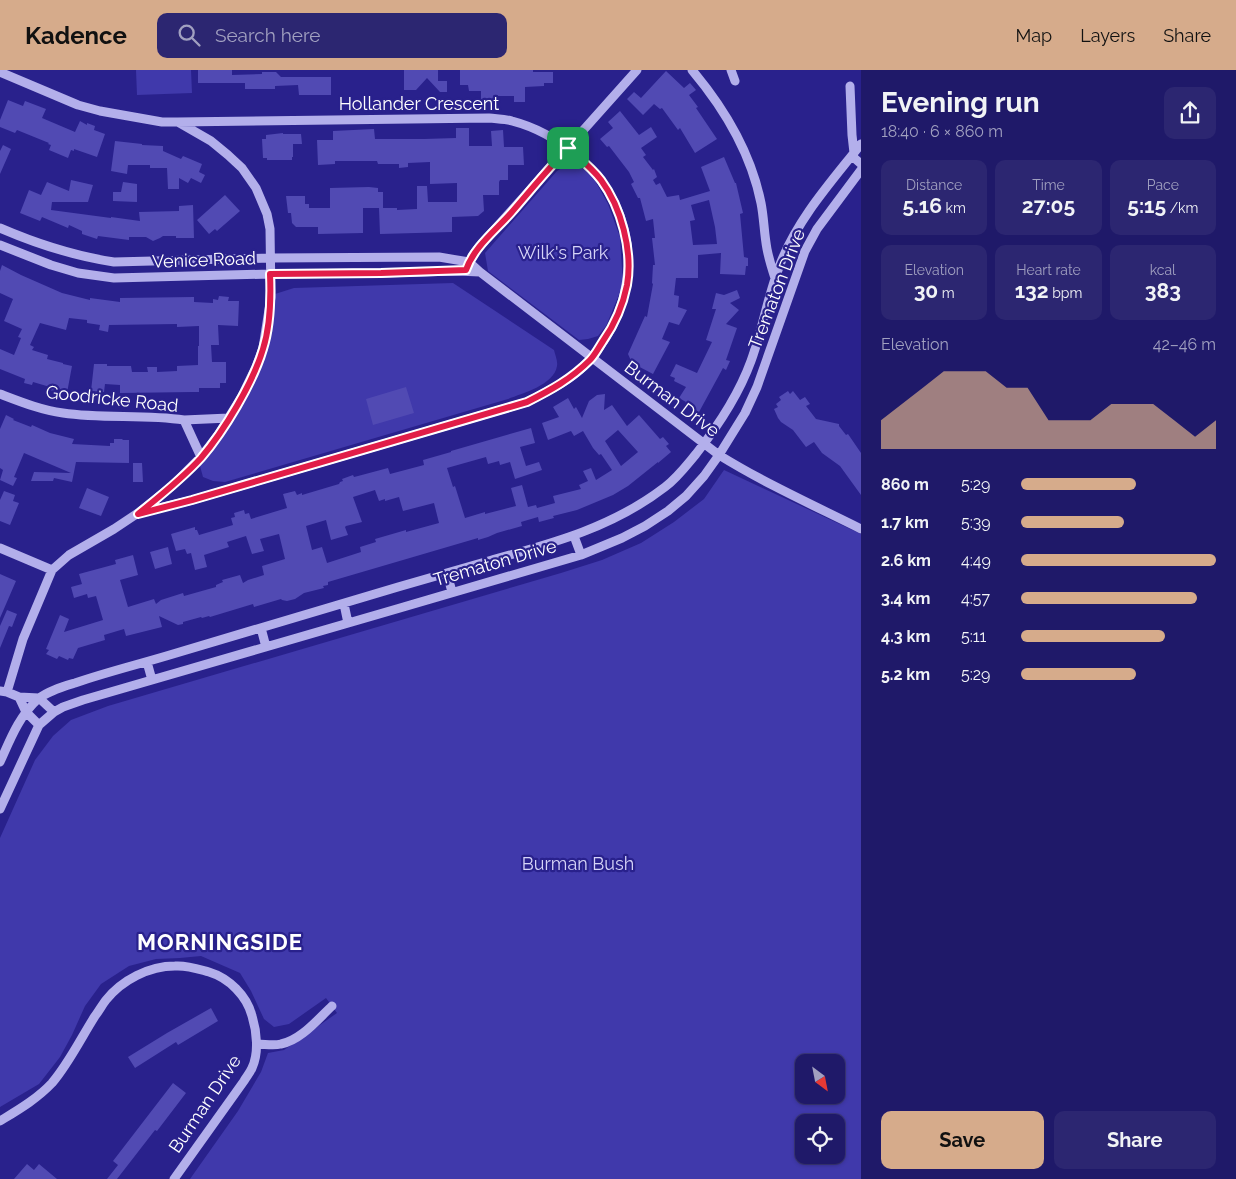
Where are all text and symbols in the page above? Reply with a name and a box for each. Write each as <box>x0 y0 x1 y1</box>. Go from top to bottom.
search box <box>157 13 507 58</box>
text: Kadence <box>25 21 127 50</box>
icon: search <box>175 21 203 49</box>
text: Search here <box>215 24 320 46</box>
text: Map <box>1016 25 1052 46</box>
text: Layers <box>1080 25 1135 46</box>
text: Share <box>1163 25 1211 46</box>
text: Evening run <box>881 86 1040 119</box>
button: share <box>1164 87 1216 139</box>
street label: Hollander Crescent <box>339 93 499 114</box>
text: 18:40 · 6 × 860 m <box>881 122 1003 141</box>
pin <box>547 127 589 169</box>
icon: arrive <box>554 134 582 162</box>
text: Distance <box>906 177 962 193</box>
text: Time <box>1032 177 1065 193</box>
text: Pace <box>1147 177 1179 193</box>
text: 5.16 <box>902 193 942 218</box>
text: 27:05 <box>1022 193 1075 218</box>
text: 5:15 <box>1127 193 1166 218</box>
text: km <box>942 200 966 216</box>
text: /km <box>1166 200 1198 216</box>
street label: Trematon Drive <box>744 225 809 352</box>
park label: Wilk's Park <box>518 242 609 263</box>
street label: Venice Road <box>152 247 256 272</box>
text: Elevation <box>904 262 964 278</box>
text: Heart rate <box>1016 262 1081 278</box>
text: kcal <box>1150 262 1176 278</box>
text: 30 <box>914 278 938 303</box>
text: 132 <box>1015 278 1049 303</box>
text: 383 <box>1145 278 1181 303</box>
text: m <box>938 285 955 301</box>
text: bpm <box>1049 285 1082 301</box>
text: Elevation <box>881 335 949 354</box>
text: 42–46 m <box>1153 335 1216 354</box>
street label: Burman Drive <box>621 356 724 441</box>
street label: Goodricke Road <box>45 381 179 416</box>
text: 860 m <box>881 475 929 494</box>
text: 5:29 <box>961 475 990 494</box>
text: 1.7 km <box>881 513 929 532</box>
text: 5:39 <box>961 513 991 532</box>
street label: Trematon Drive <box>431 535 559 590</box>
text: 2.6 km <box>881 551 931 570</box>
text: 4:49 <box>961 551 991 570</box>
text: 3.4 km <box>881 589 930 608</box>
text: 4:57 <box>961 589 990 608</box>
text: 4.3 km <box>881 627 930 646</box>
text: 5:11 <box>961 627 986 646</box>
text: 5.2 km <box>881 665 930 684</box>
text: 5:29 <box>961 665 990 684</box>
park label: Burman Bush <box>522 853 634 874</box>
district label: MORNINGSIDE <box>137 929 303 955</box>
street label: Burman Drive <box>164 1050 245 1157</box>
north arrow <box>795 1054 845 1104</box>
map controls <box>795 1054 845 1164</box>
button: Save <box>881 1111 1044 1169</box>
button: Share <box>1054 1111 1216 1169</box>
button: locate <box>795 1114 845 1164</box>

